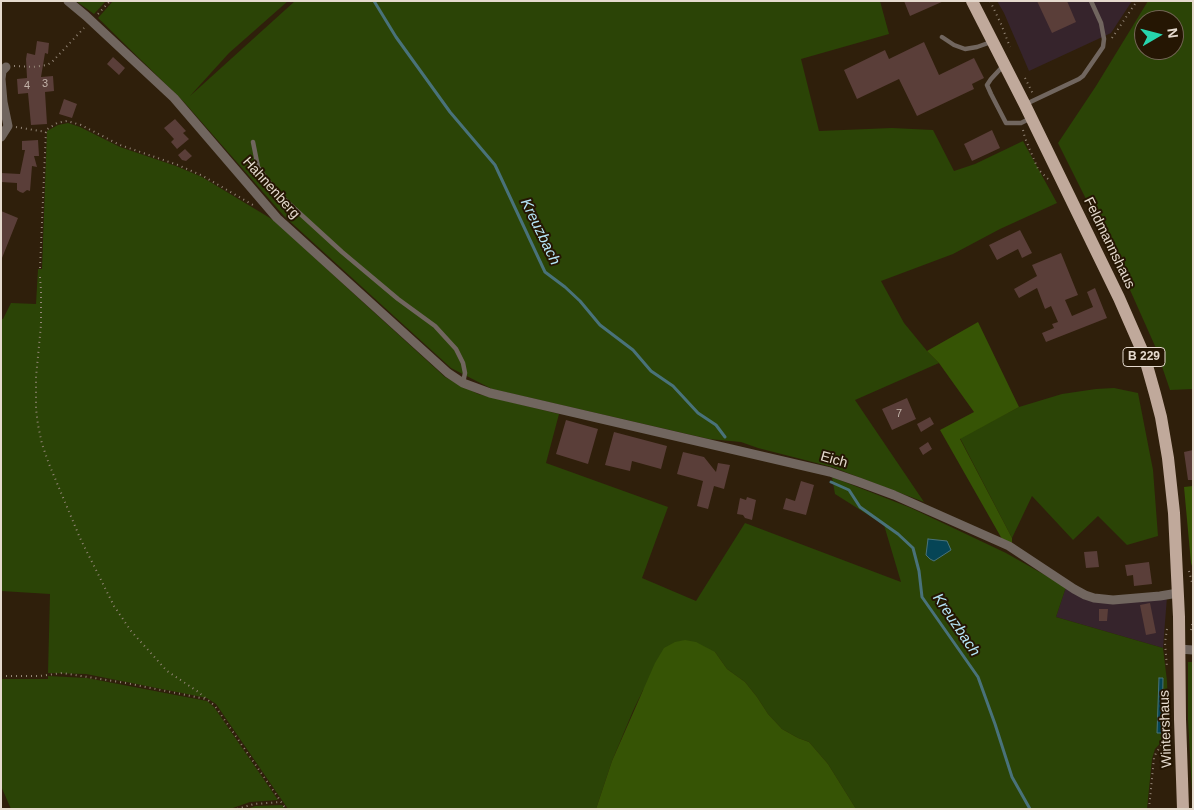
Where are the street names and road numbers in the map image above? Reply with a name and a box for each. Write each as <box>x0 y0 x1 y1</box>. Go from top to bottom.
street label: Hahnenberg <box>239 154 303 222</box>
street label: Feldmannshaus <box>1080 195 1138 291</box>
road number: B 229 <box>1123 348 1165 367</box>
street label: Eich <box>819 448 849 472</box>
street label: Wintershaus <box>1156 690 1176 768</box>

